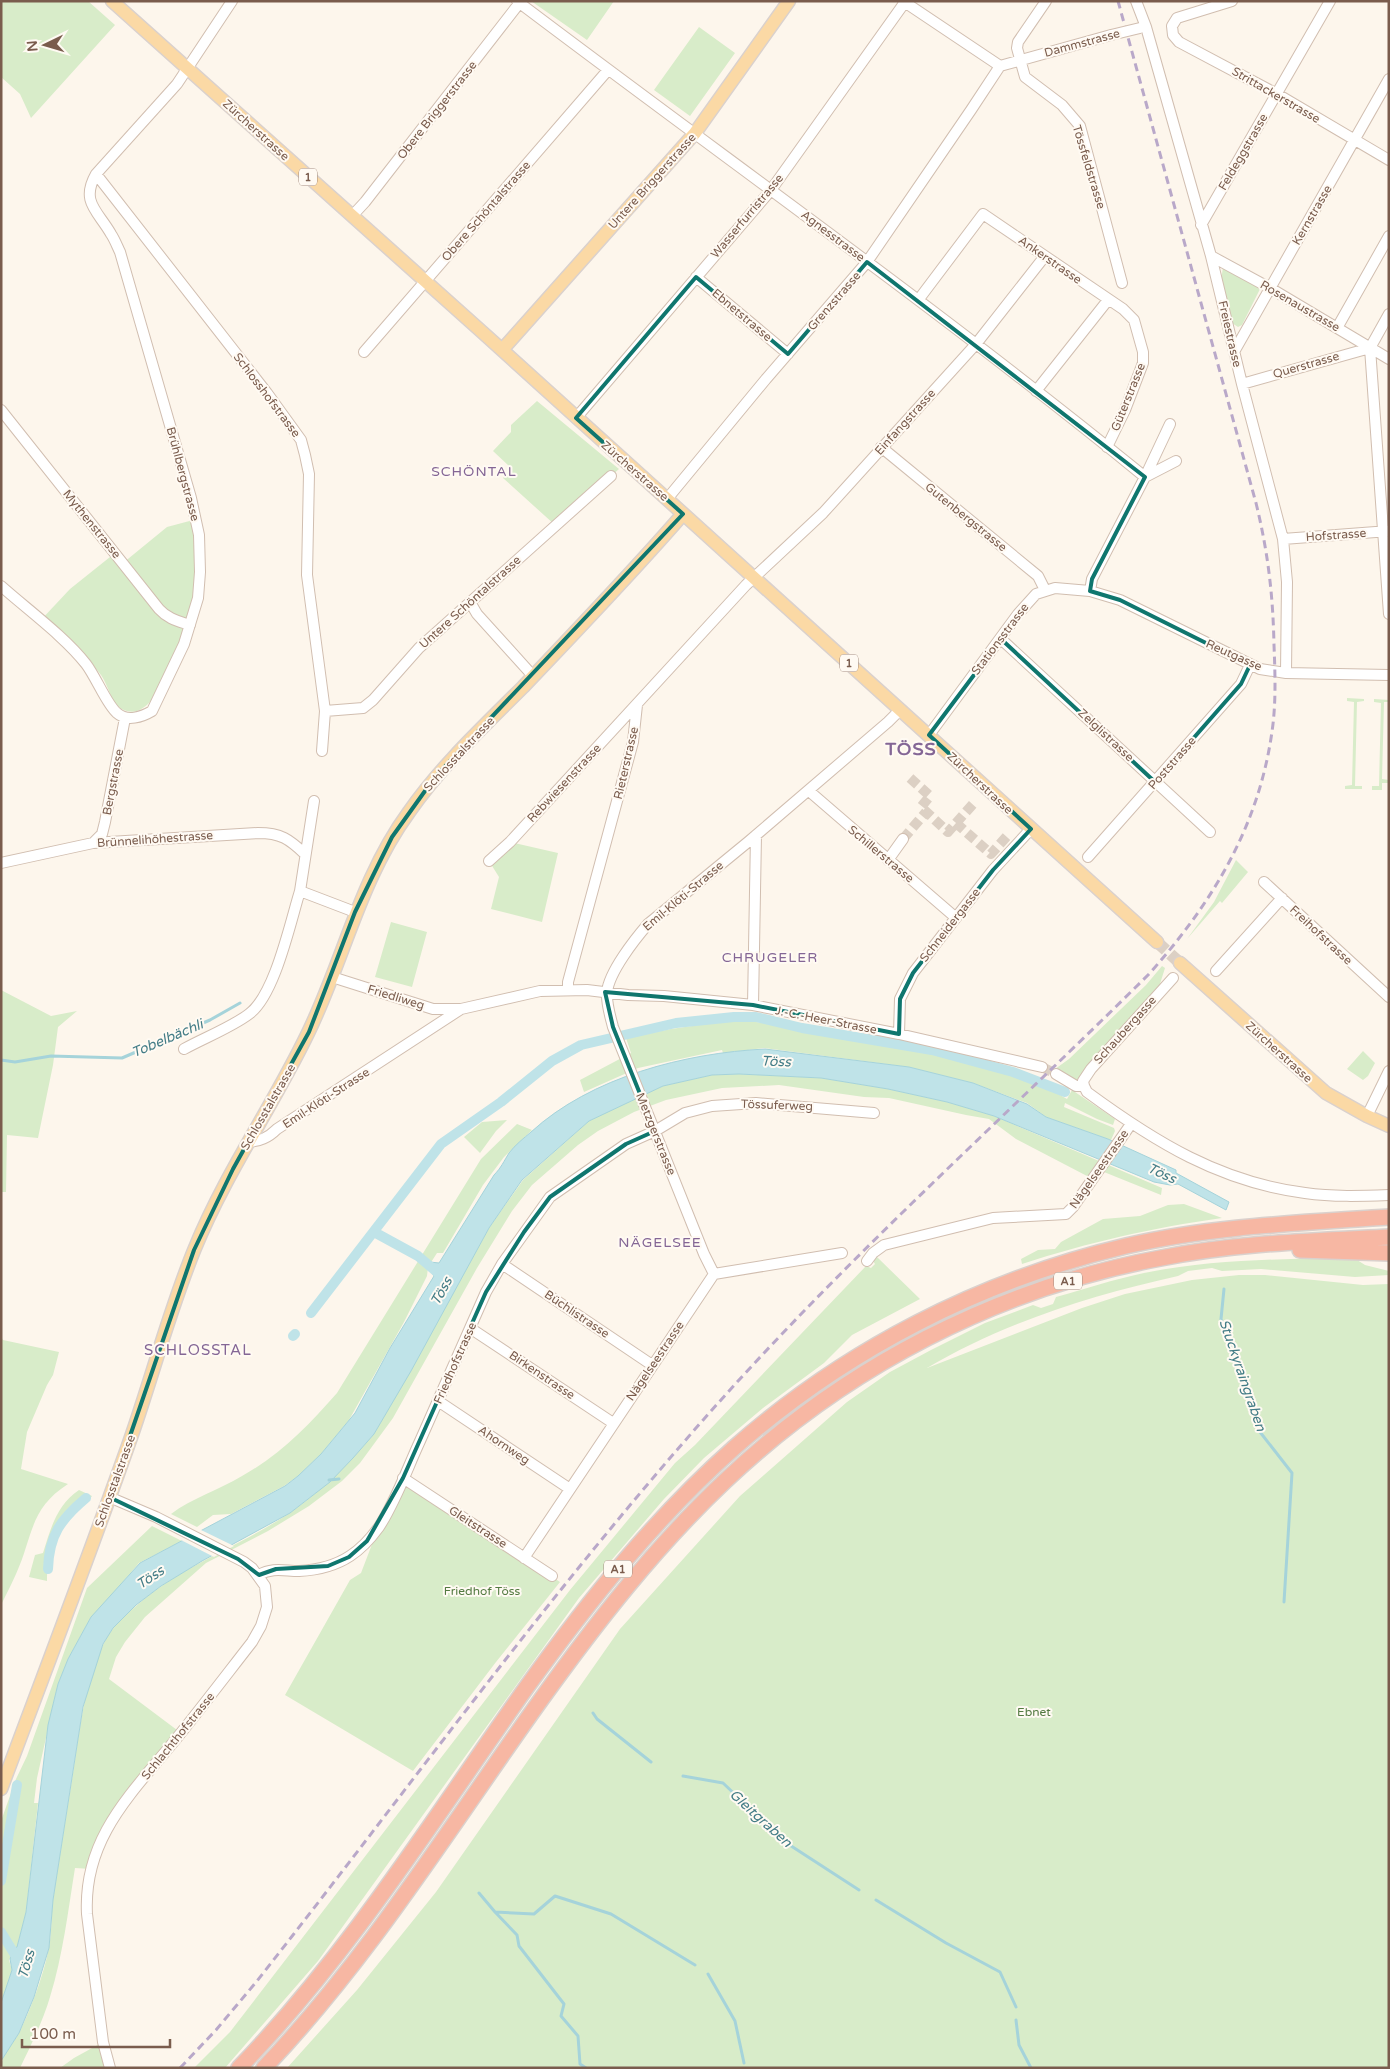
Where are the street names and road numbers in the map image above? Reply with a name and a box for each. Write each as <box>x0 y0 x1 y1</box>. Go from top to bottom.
street label: Dammstrasse <box>1043 26 1121 60</box>
street label: Obere Briggerstrasse <box>394 58 480 162</box>
street label: Strittackerstrasse <box>1229 64 1323 126</box>
street label: Zürcherstrasse <box>220 97 292 164</box>
street label: Feldeggstrasse <box>1215 111 1271 193</box>
street label: Tössfeldstrasse <box>1070 123 1108 211</box>
street label: Untere Briggerstrasse <box>605 130 699 232</box>
street label: Obere Schöntalstrasse <box>439 158 533 264</box>
road number: 1 <box>299 168 317 186</box>
street label: Wasserfurristrasse <box>708 171 786 261</box>
street label: Kernstrasse <box>1289 182 1335 247</box>
street label: Agnesstrasse <box>798 207 868 265</box>
street label: Ankerstrasse <box>1016 233 1084 287</box>
street label: Grenzstrasse <box>805 269 864 333</box>
street label: Rosenaustrasse <box>1258 278 1342 335</box>
street label: Ebnetstrasse <box>709 286 775 344</box>
street label: Freiestrasse <box>1216 299 1245 369</box>
street label: Querstrasse <box>1271 349 1341 381</box>
street label: Schlosshofstrasse <box>231 350 303 440</box>
street label: Güterstrasse <box>1108 361 1148 433</box>
street label: Einfangstrasse <box>872 386 938 458</box>
street label: Brühlbergstrasse <box>164 425 202 523</box>
street label: Zürcherstrasse <box>599 438 672 504</box>
street label: Gutenbergstrasse <box>922 480 1010 554</box>
street label: Mythenstrasse <box>60 487 124 561</box>
street label: Hofstrasse <box>1305 526 1367 544</box>
street label: Untere Schöntalstrasse <box>416 553 524 651</box>
street label: Stationsstrasse <box>968 600 1032 678</box>
street label: Reutgasse <box>1204 636 1264 674</box>
road number: 1 <box>840 654 858 671</box>
street label: Zelglistrasse <box>1075 706 1137 764</box>
street label: Schlosstalstrasse <box>421 714 497 794</box>
street label: Rieterstrasse <box>611 725 641 801</box>
street label: Poststrasse <box>1145 734 1199 792</box>
street label: Rebwiesenstrasse <box>524 741 604 825</box>
street label: Bergstrasse <box>100 748 126 816</box>
street label: Zürcherstrasse <box>944 749 1016 817</box>
street label: Schillerstrasse <box>845 822 917 886</box>
street label: Brünnelihöhestrasse <box>97 828 214 850</box>
street label: Emil-Klöti-Strasse <box>640 858 726 934</box>
street label: Schneidergasse <box>917 885 983 965</box>
street label: Freihofstrasse <box>1287 903 1355 968</box>
street label: Friedliweg <box>366 982 426 1012</box>
street label: Schaubergasse <box>1091 993 1159 1067</box>
street label: J.-C.-Heer-Strasse <box>774 1003 878 1037</box>
street label: Zürcherstrasse <box>1243 1019 1315 1086</box>
street label: Schlosstalstrasse <box>238 1061 298 1153</box>
street label: Emil-Klöti-Strasse <box>280 1065 372 1131</box>
street label: Metzgerstrasse <box>633 1091 679 1177</box>
street label: Tössuferweg <box>741 1097 813 1113</box>
street label: Nägelseestrasse <box>1067 1127 1132 1211</box>
road number: A1 <box>1054 1272 1082 1290</box>
street label: Büchlistrasse <box>542 1287 612 1341</box>
street label: Nägelseestrasse <box>623 1318 687 1403</box>
street label: Friedhofstrasse <box>431 1320 479 1406</box>
street label: Birkenstrasse <box>506 1348 578 1402</box>
street label: Ahornweg <box>476 1423 532 1467</box>
street label: Schlosstalstrasse <box>92 1433 138 1529</box>
street label: Gleitstrasse <box>446 1503 510 1551</box>
road number: A1 <box>604 1560 632 1578</box>
street label: Schlachthofstrasse <box>139 1689 218 1782</box>

